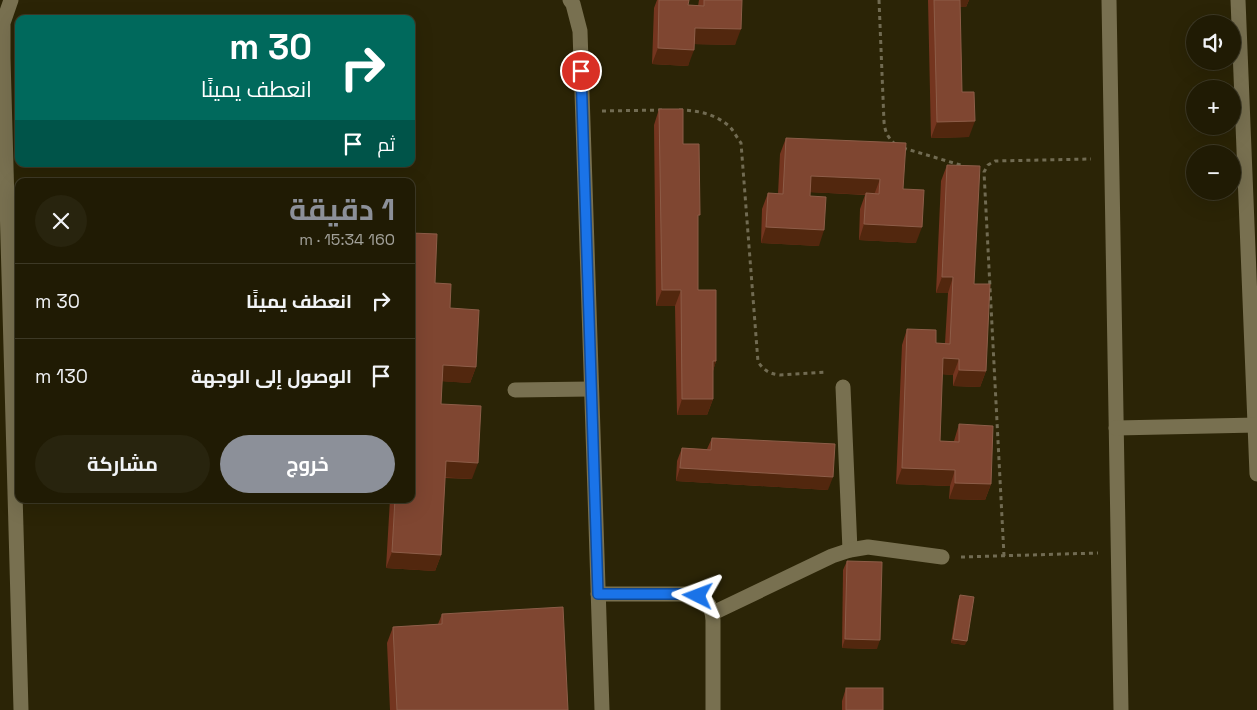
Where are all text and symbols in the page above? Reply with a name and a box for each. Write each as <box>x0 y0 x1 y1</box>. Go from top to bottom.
map controls <box>1186 15 1241 200</box>
button: sound <box>1186 15 1241 70</box>
text: 30 m <box>229 25 312 69</box>
icon: right <box>330 35 395 100</box>
pin <box>560 50 602 92</box>
icon: arrive <box>567 57 595 85</box>
text: انعطف يمينًا <box>201 75 312 103</box>
button: + <box>1186 80 1241 135</box>
icon: arrive <box>339 130 367 158</box>
text: ثم <box>377 132 395 157</box>
button: − <box>1186 145 1241 200</box>
text: 1 دقيقة <box>289 190 395 229</box>
button: close <box>35 195 87 247</box>
text: 160 m · 15:34 <box>299 229 395 250</box>
icon: right <box>367 287 395 315</box>
text: 30 m <box>35 289 80 314</box>
text: انعطف يمينًا <box>246 289 352 314</box>
icon: arrive <box>367 362 395 390</box>
text: 130 m <box>35 364 88 389</box>
text: الوصول إلى الوجهة <box>191 364 352 389</box>
button: مشاركة <box>35 435 210 493</box>
button: خروج <box>220 435 395 493</box>
position arrow <box>671 569 723 621</box>

